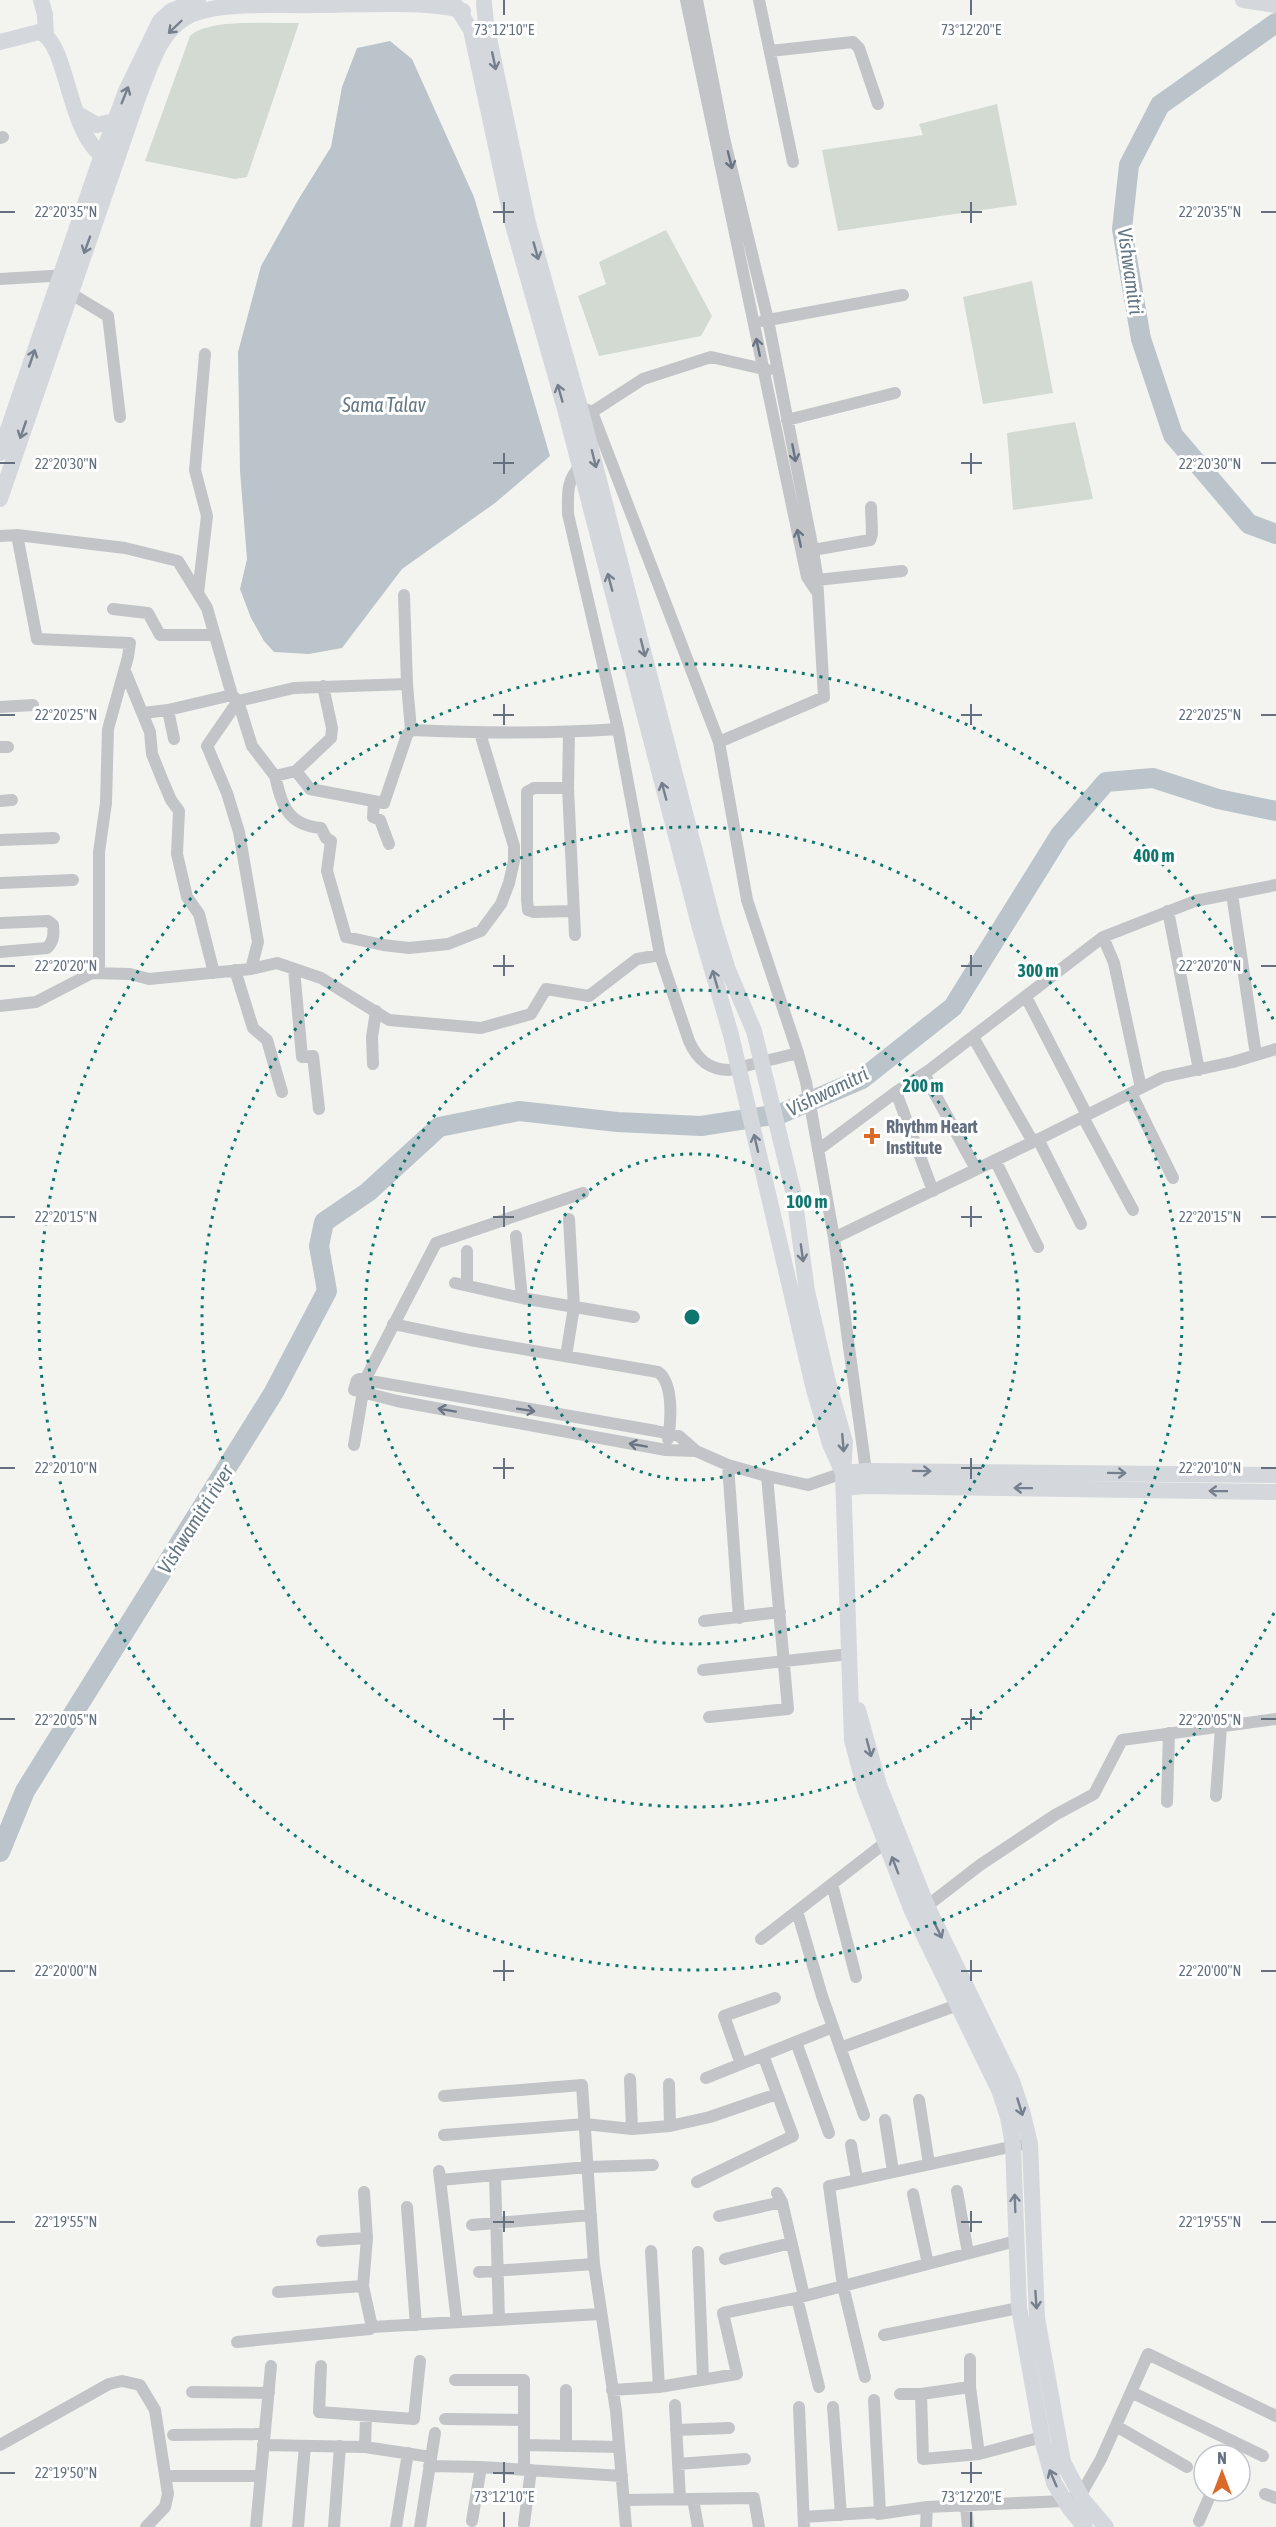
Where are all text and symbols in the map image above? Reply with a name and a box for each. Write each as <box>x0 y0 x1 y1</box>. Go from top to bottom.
one-way arrow <box>168 19 183 34</box>
text: 73°12'10"E <box>474 21 535 38</box>
text: 73°12'20"E <box>941 21 1002 38</box>
one-way arrow <box>488 51 500 70</box>
one-way arrow <box>120 86 131 105</box>
one-way arrow <box>724 150 736 169</box>
text: 22°20'35"N <box>35 203 97 220</box>
text: 22°20'35"N <box>1179 203 1241 220</box>
water label: Vishwamitri <box>1114 226 1149 316</box>
one-way arrow <box>80 236 91 254</box>
one-way arrow <box>531 241 542 260</box>
one-way arrow <box>752 338 764 357</box>
one-way arrow <box>28 349 39 368</box>
one-way arrow <box>554 384 566 403</box>
water label: Sama Talav <box>341 393 427 416</box>
one-way arrow <box>17 420 28 439</box>
one-way arrow <box>789 443 800 462</box>
one-way arrow <box>589 449 600 468</box>
text: 22°20'30"N <box>35 455 97 472</box>
text: 22°20'30"N <box>1179 455 1241 472</box>
one-way arrow <box>792 528 804 547</box>
one-way arrow <box>604 573 615 592</box>
one-way arrow <box>637 638 649 657</box>
text: 22°20'25"N <box>35 706 97 723</box>
text: 22°20'25"N <box>1179 706 1241 723</box>
one-way arrow <box>658 782 670 801</box>
text: 400 m <box>1133 845 1174 866</box>
text: 22°20'20"N <box>35 957 97 974</box>
text: 22°20'20"N <box>1179 957 1241 974</box>
text: 300 m <box>1018 960 1058 981</box>
one-way arrow <box>709 970 720 989</box>
water label: Vishwamitri <box>783 1061 872 1121</box>
text: 200 m <box>903 1075 943 1096</box>
place label: Rhythm Heart Institute <box>886 1116 979 1158</box>
marker: Rhythm Heart Institute <box>863 1127 881 1145</box>
one-way arrow <box>750 1134 762 1153</box>
text: 100 m <box>787 1191 827 1212</box>
text: 22°20'15"N <box>35 1208 97 1225</box>
text: 22°20'15"N <box>1179 1208 1241 1225</box>
one-way arrow <box>796 1242 807 1262</box>
centre of rings <box>682 1307 702 1327</box>
one-way arrow <box>437 1404 457 1415</box>
one-way arrow <box>516 1404 535 1415</box>
one-way arrow <box>838 1433 849 1452</box>
one-way arrow <box>629 1439 649 1450</box>
text: 22°20'10"N <box>35 1459 97 1476</box>
text: 22°20'10"N <box>1179 1459 1241 1476</box>
water label: Vishwamitri river <box>152 1460 238 1578</box>
one-way arrow <box>912 1465 932 1477</box>
one-way arrow <box>1107 1467 1127 1479</box>
one-way arrow <box>1013 1482 1033 1494</box>
one-way arrow <box>1208 1485 1228 1497</box>
text: 22°20'05"N <box>35 1711 97 1728</box>
text: 22°20'05"N <box>1179 1711 1241 1728</box>
one-way arrow <box>864 1738 875 1757</box>
one-way arrow <box>889 1856 900 1875</box>
one-way arrow <box>933 1920 945 1938</box>
text: 22°20'00"N <box>35 1962 97 1979</box>
text: 22°20'00"N <box>1179 1962 1241 1979</box>
one-way arrow <box>1015 2097 1026 2116</box>
one-way arrow <box>1009 2194 1020 2214</box>
text: 22°19'55"N <box>35 2213 97 2230</box>
text: 22°19'55"N <box>1179 2213 1241 2230</box>
one-way arrow <box>1030 2290 1041 2310</box>
north arrow <box>1192 2443 1252 2503</box>
text: N <box>1217 2449 1227 2467</box>
text: 22°19'50"N <box>35 2464 97 2481</box>
one-way arrow <box>1047 2470 1059 2488</box>
text: 73°12'10"E <box>474 2488 535 2505</box>
text: 73°12'20"E <box>941 2488 1002 2505</box>

